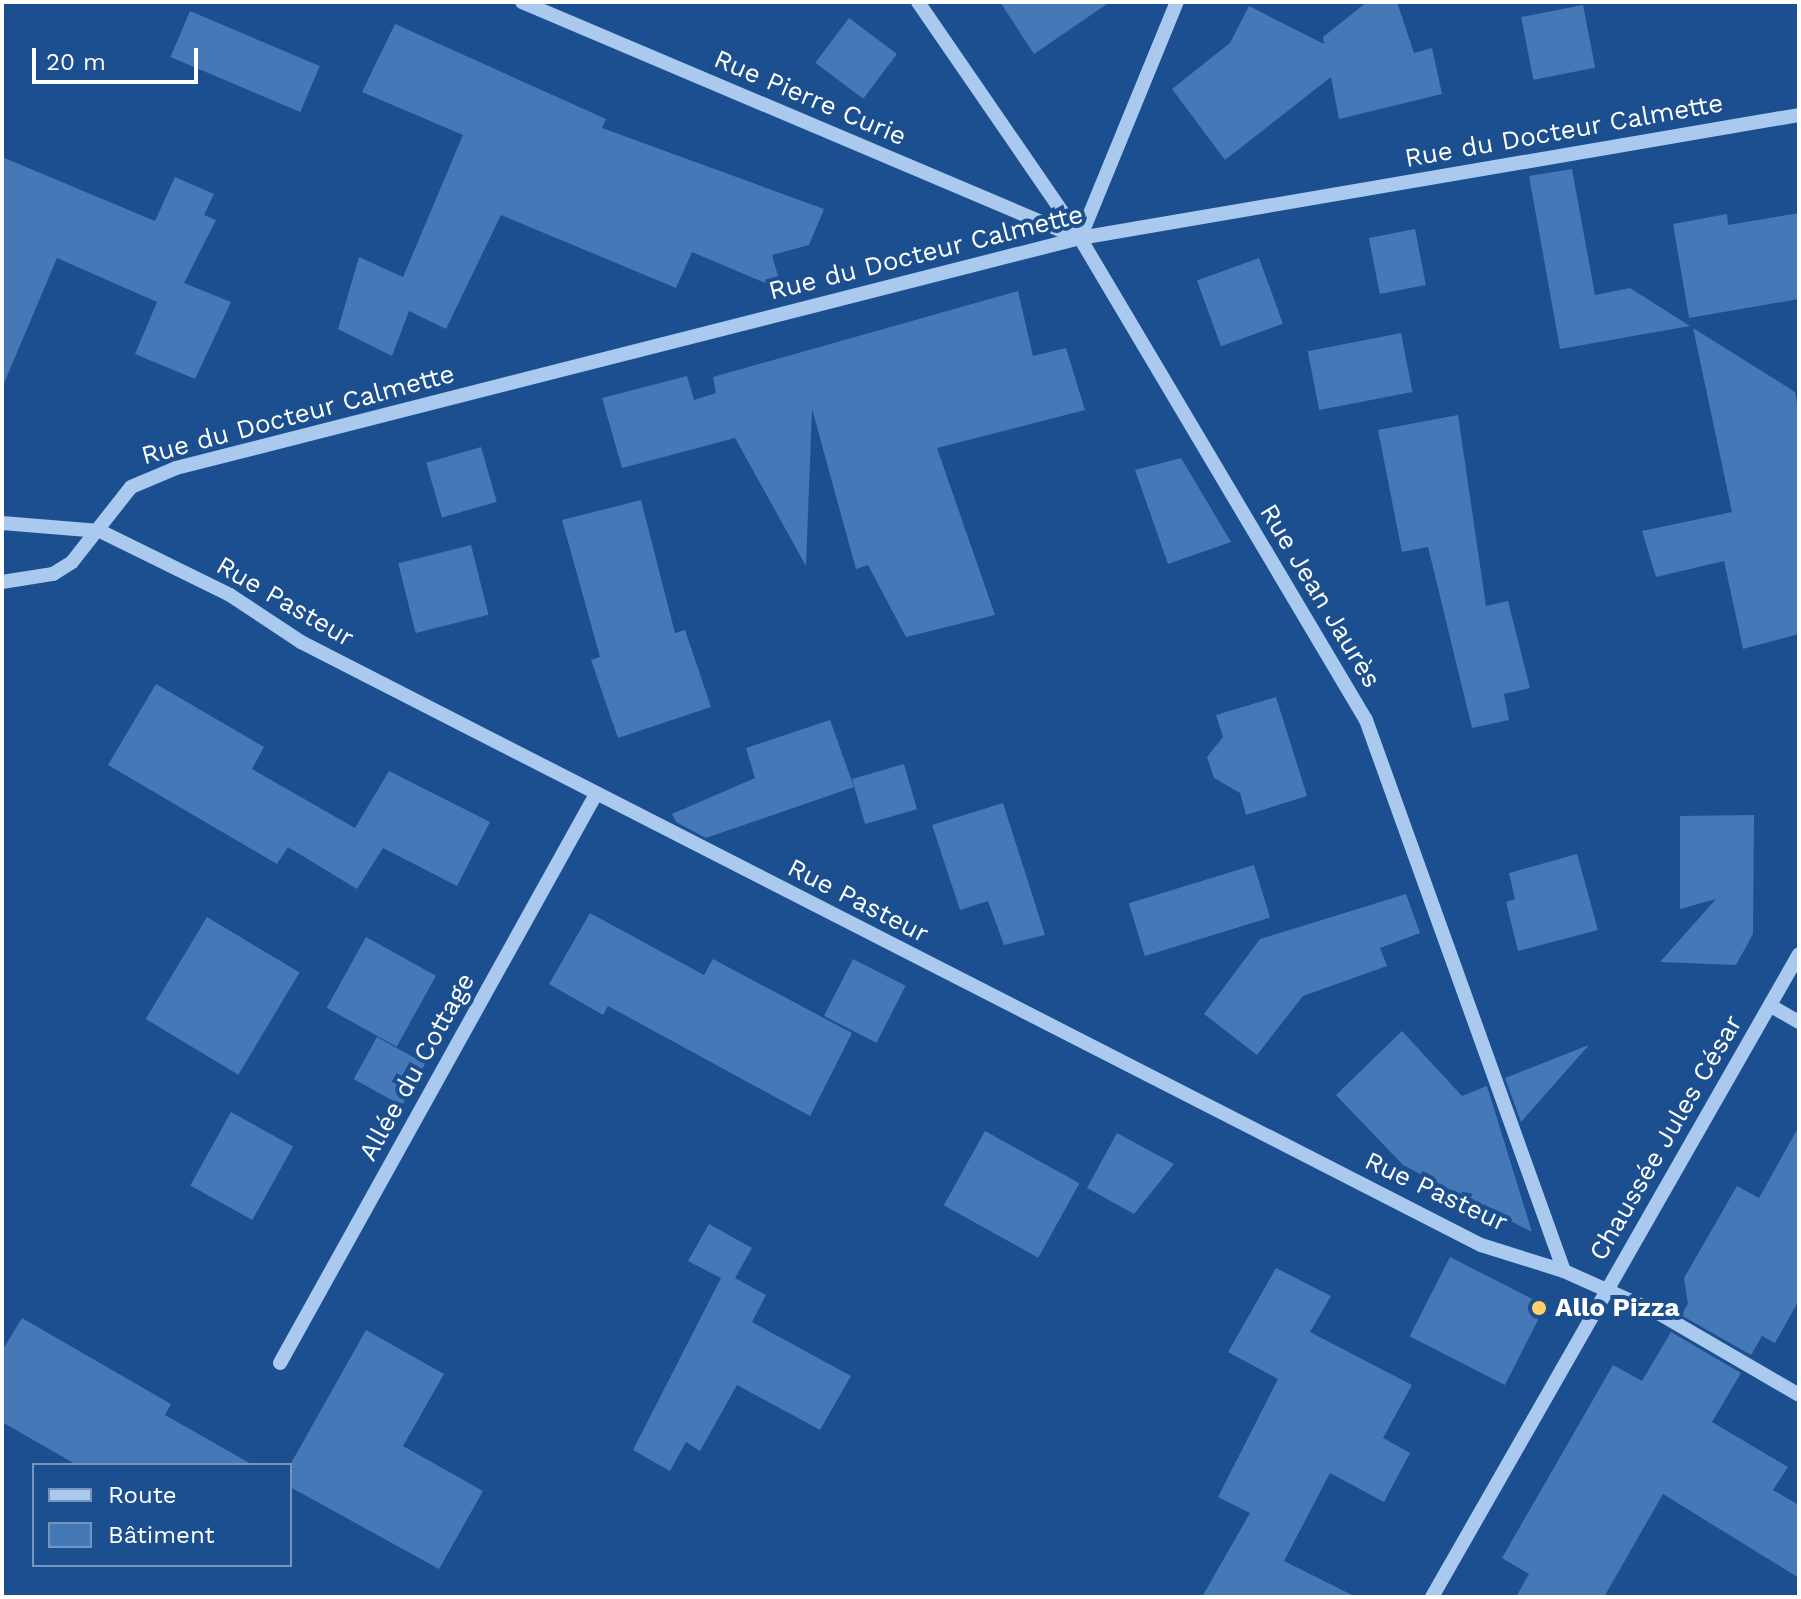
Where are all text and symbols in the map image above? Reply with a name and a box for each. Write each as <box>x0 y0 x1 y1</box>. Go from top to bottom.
scale bar <box>36 32 202 82</box>
street label: Rue Pierre Curie <box>709 43 911 153</box>
text: 20 m <box>46 48 106 76</box>
street label: Rue du Docteur Calmette <box>1402 88 1726 174</box>
street label: Rue du Docteur Calmette <box>765 199 1087 307</box>
street label: Rue du Docteur Calmette <box>138 358 458 472</box>
street label: Rue Jean Jaurès <box>1253 498 1387 694</box>
street label: Rue Pasteur <box>211 550 359 654</box>
street label: Rue Pasteur <box>782 852 934 950</box>
street label: Allée du Cottage <box>352 968 482 1166</box>
street label: Chaussée Jules César <box>1583 1009 1749 1267</box>
street label: Rue Pasteur <box>1360 1145 1512 1239</box>
place label: Allo Pizza <box>1555 1292 1679 1324</box>
marker: Allo Pizza <box>1530 1299 1548 1317</box>
legend <box>32 1463 292 1567</box>
text: Route <box>108 1481 177 1509</box>
text: Bâtiment <box>108 1521 215 1549</box>

